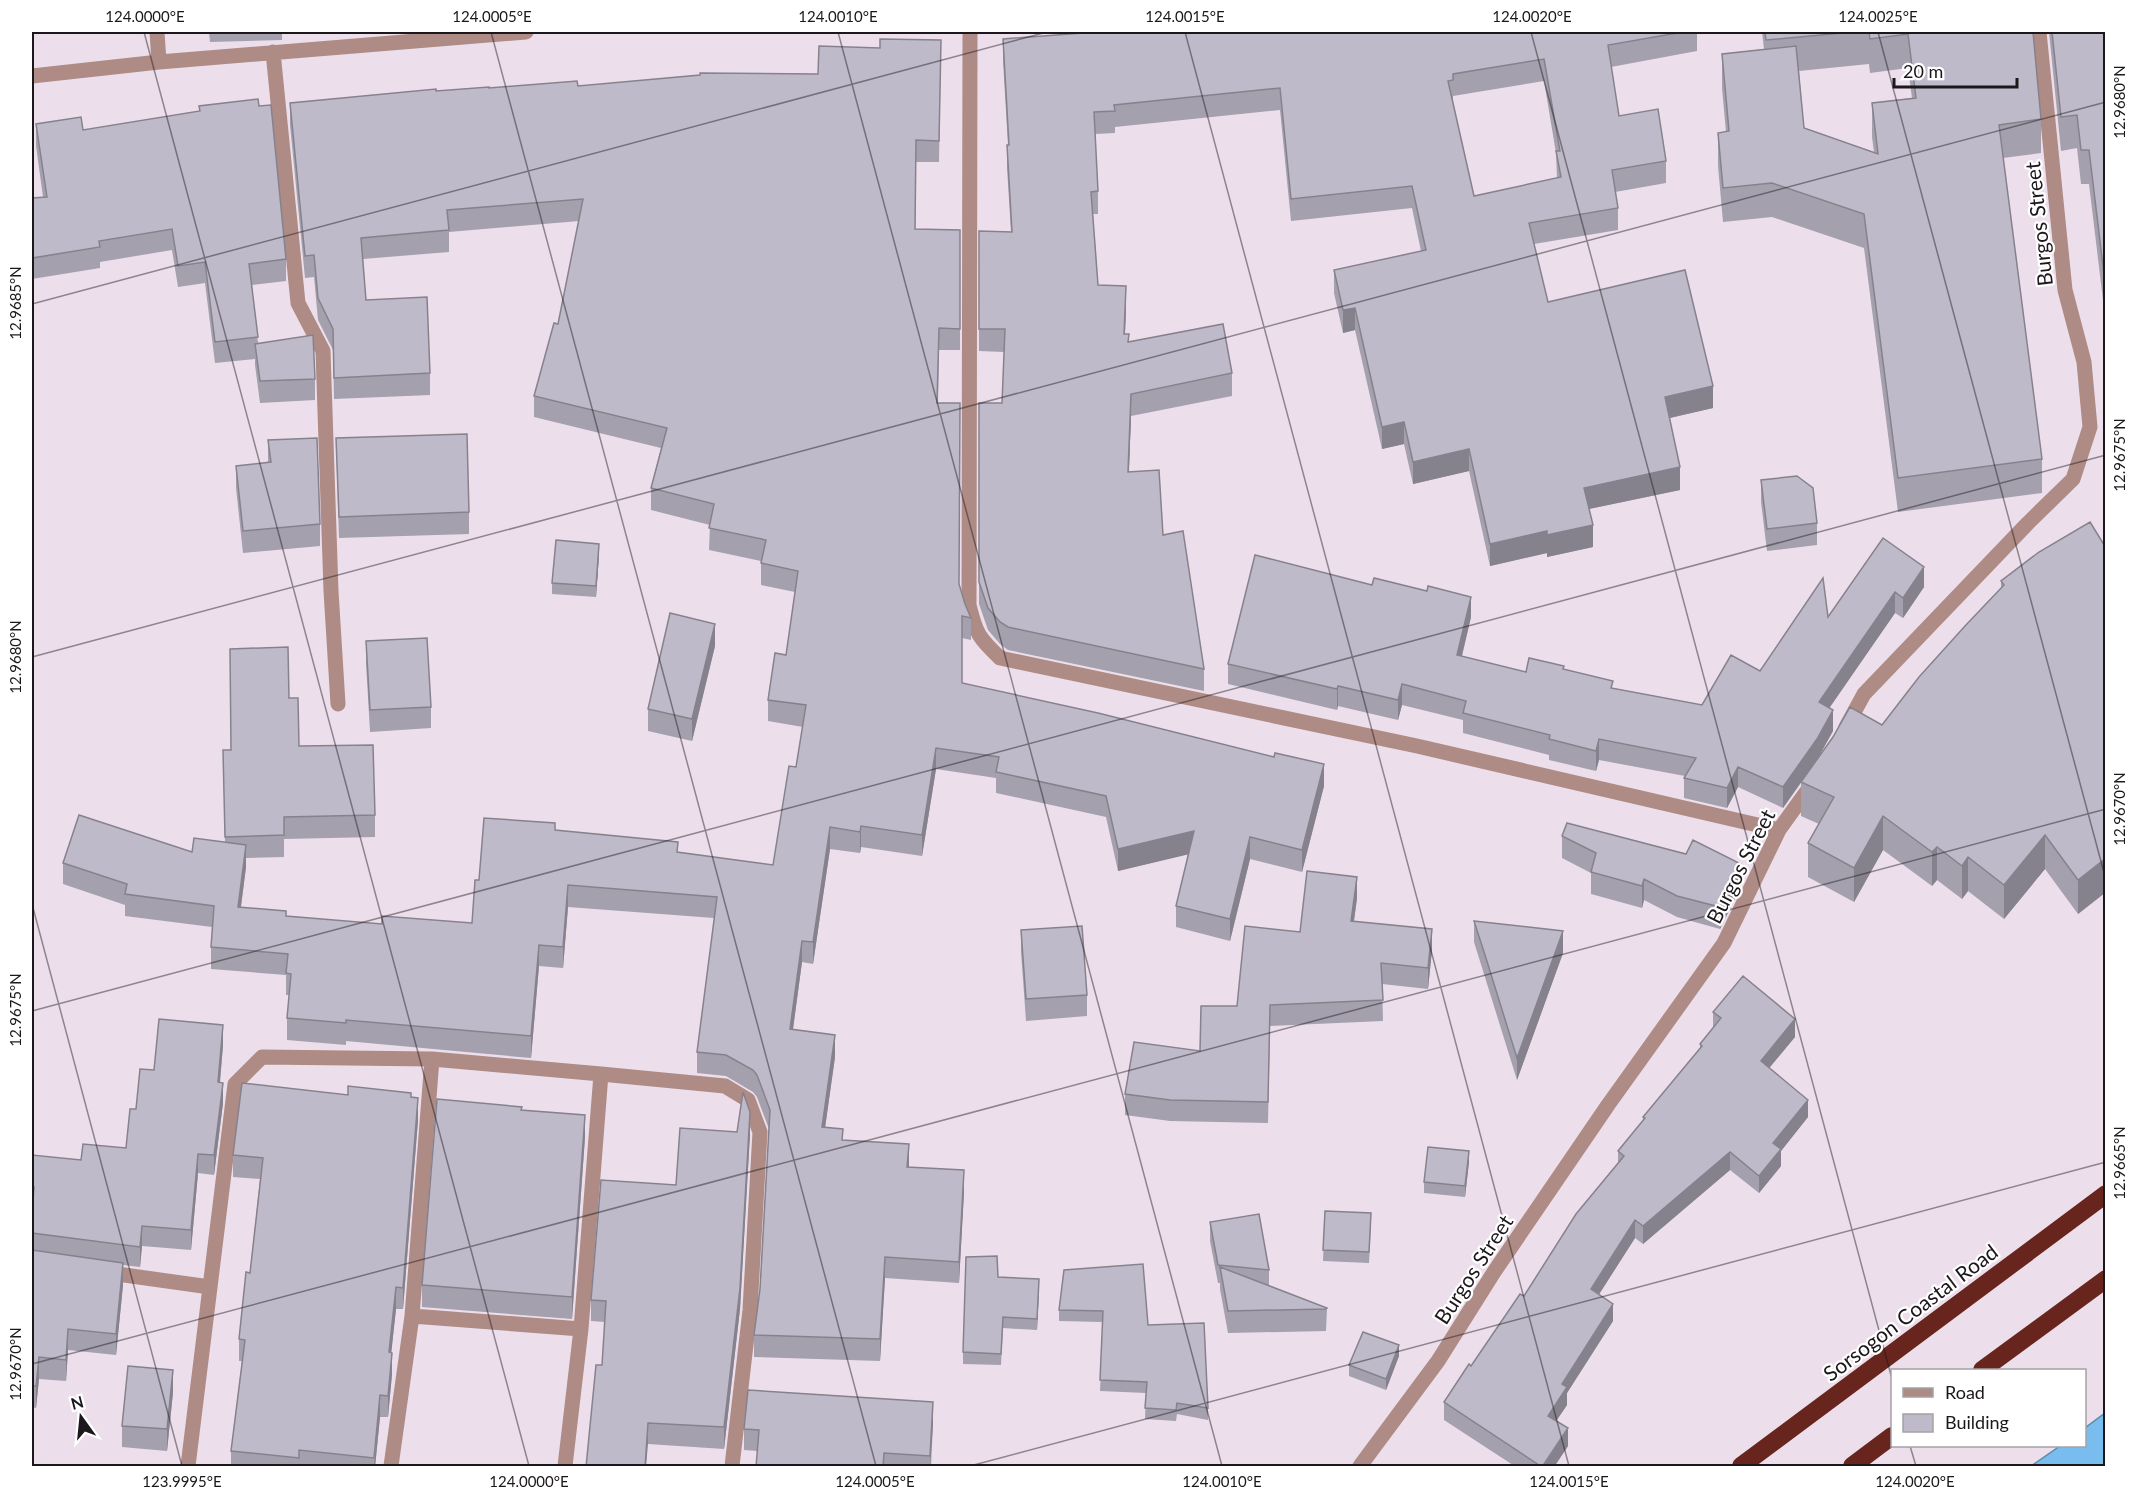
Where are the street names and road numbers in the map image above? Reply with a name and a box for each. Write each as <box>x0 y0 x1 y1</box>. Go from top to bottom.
street label: Burgos Street <box>2019 160 2057 287</box>
street label: Burgos Street <box>1701 804 1780 927</box>
street label: Burgos Street <box>1429 1209 1518 1328</box>
street label: Sorsogon Coastal Road <box>1818 1238 2002 1386</box>

